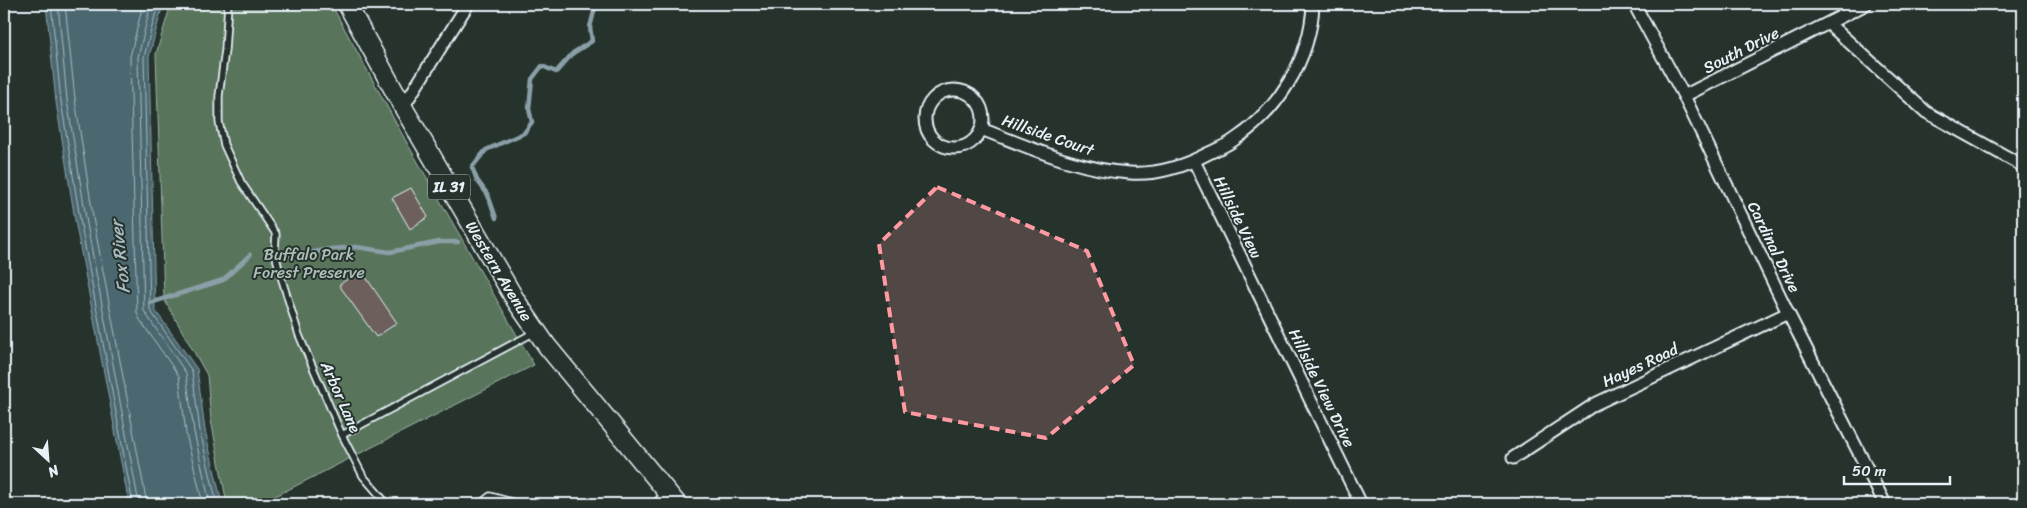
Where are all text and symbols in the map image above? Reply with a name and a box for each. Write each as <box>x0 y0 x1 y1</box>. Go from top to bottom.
street label: South Drive <box>1698 18 1784 82</box>
street label: Hillside Court <box>998 106 1099 164</box>
street label: Hillside View <box>1205 170 1271 264</box>
road number: IL 31 <box>428 174 470 200</box>
street label: Cardinal Drive <box>1739 196 1809 298</box>
water label: Fox River <box>100 215 140 295</box>
street label: Western Avenue <box>457 215 541 327</box>
park label: Buffalo Park Forest Preserve <box>253 240 365 287</box>
street label: Hillside View Drive <box>1281 323 1363 453</box>
street label: Hayes Road <box>1597 334 1684 395</box>
street label: Arbor Lane <box>312 355 370 438</box>
north arrow <box>22 436 72 486</box>
scale bar <box>1844 453 1951 485</box>
text: N <box>43 457 64 485</box>
text: 50 m <box>1852 458 1887 484</box>

